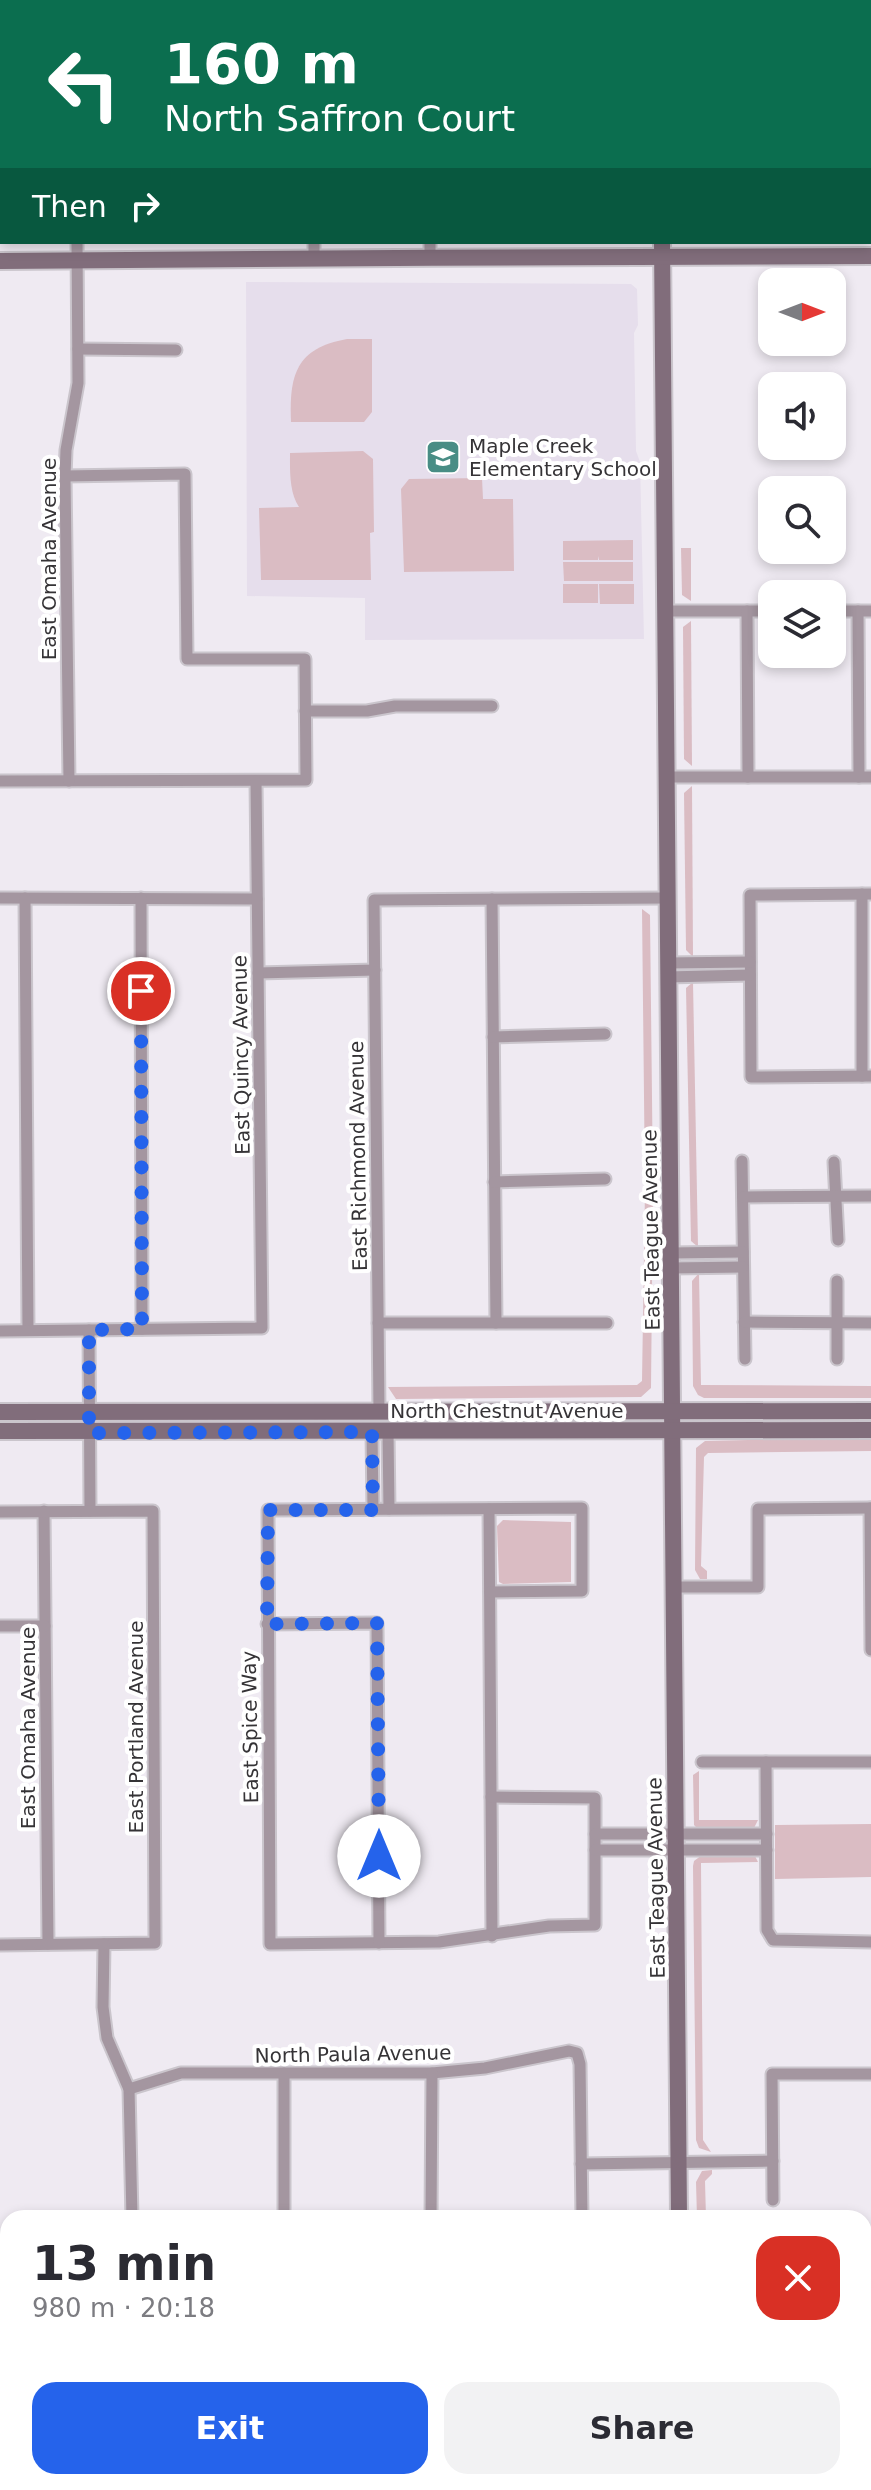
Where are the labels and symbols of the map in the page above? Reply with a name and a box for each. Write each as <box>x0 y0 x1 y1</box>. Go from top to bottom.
north arrow <box>758 268 846 356</box>
place label: Maple Creek Elementary School <box>469 434 657 481</box>
school or university icon: Maple Creek Elementary School <box>424 438 462 476</box>
street label: East Omaha Avenue <box>37 458 61 660</box>
street label: East Quincy Avenue <box>227 955 255 1155</box>
pin <box>107 957 175 1025</box>
street label: East Richmond Avenue <box>344 1041 372 1271</box>
street label: East Teague Avenue <box>637 1129 665 1331</box>
street label: North Chestnut Avenue <box>390 1399 624 1423</box>
street label: East Portland Avenue <box>124 1620 148 1834</box>
street label: East Omaha Avenue <box>16 1627 40 1829</box>
street label: East Spice Way <box>237 1650 263 1804</box>
street label: East Teague Avenue <box>642 1777 670 1979</box>
position arrow <box>337 1814 421 1898</box>
street label: North Paula Avenue <box>254 2040 452 2068</box>

